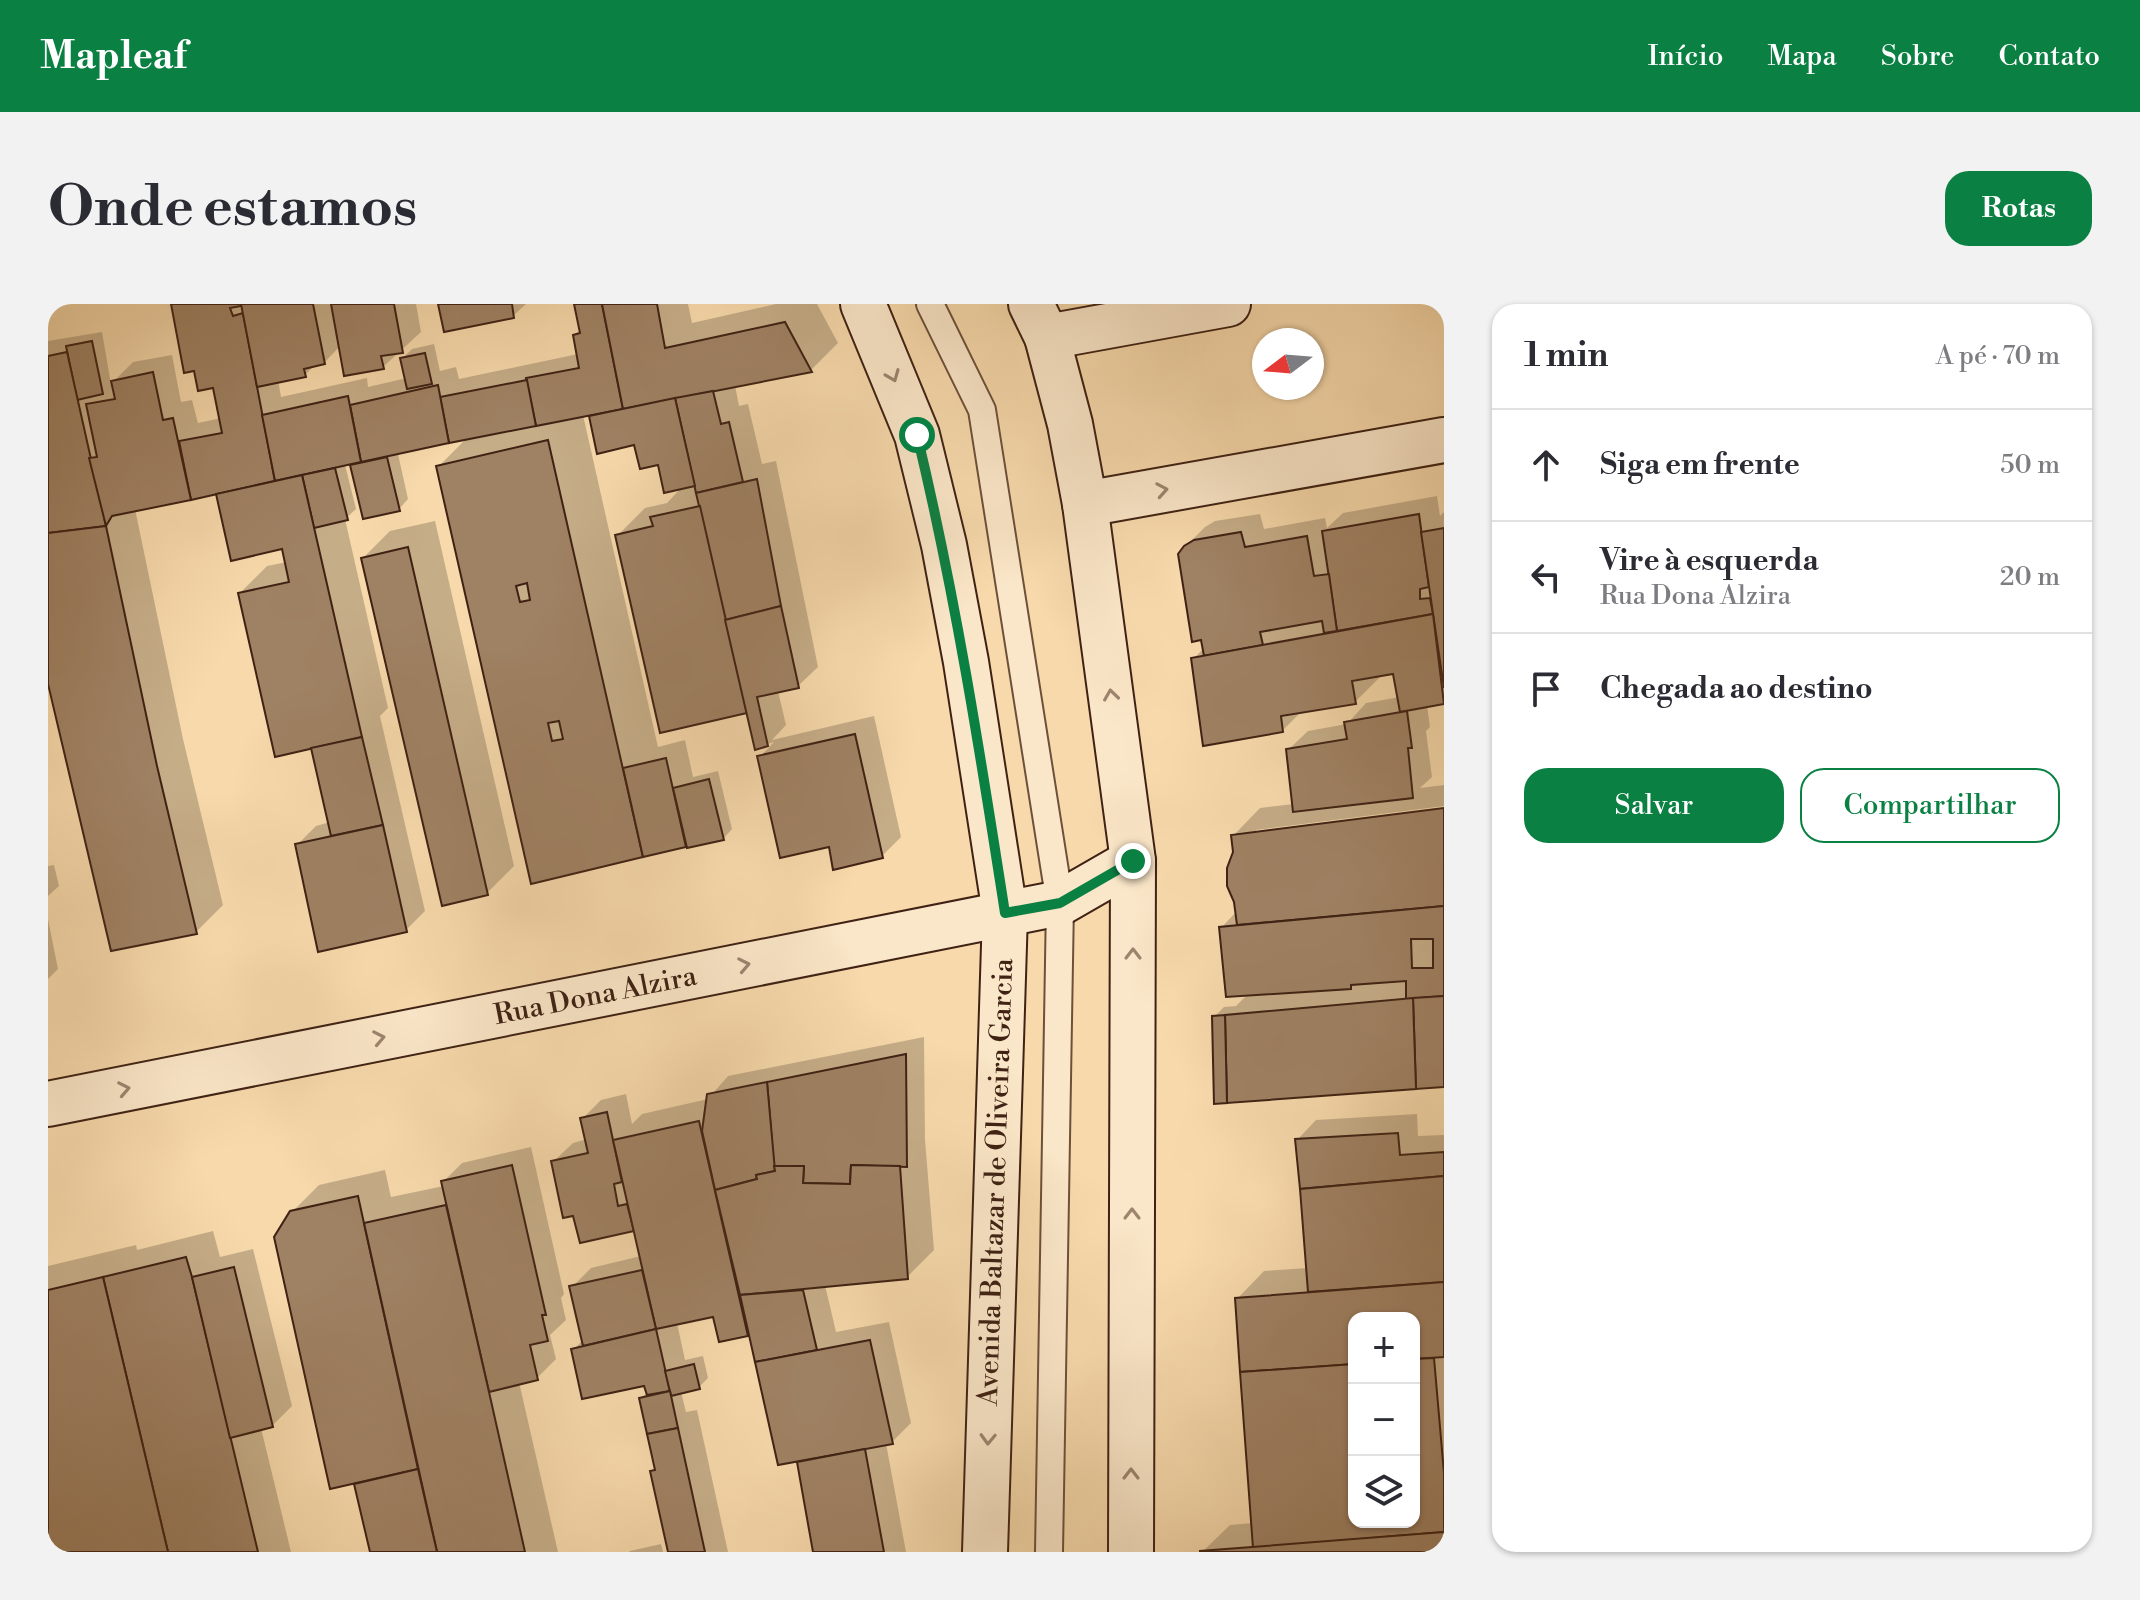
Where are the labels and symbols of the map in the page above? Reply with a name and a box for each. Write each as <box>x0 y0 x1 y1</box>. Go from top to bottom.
north arrow <box>1252 328 1324 400</box>
one-way arrow <box>884 368 900 382</box>
route start <box>899 417 935 453</box>
one-way arrow <box>1155 483 1169 500</box>
one-way arrow <box>1103 689 1120 702</box>
route end <box>1115 843 1151 879</box>
one-way arrow <box>1124 947 1142 960</box>
one-way arrow <box>737 957 751 974</box>
street label: Avenida Baltazar de Oliveira Garcia <box>971 957 1021 1407</box>
street label: Rua Dona Alzira <box>491 958 700 1033</box>
one-way arrow <box>372 1030 386 1047</box>
one-way arrow <box>118 1081 131 1098</box>
one-way arrow <box>1123 1207 1141 1220</box>
one-way arrow <box>980 1433 997 1446</box>
one-way arrow <box>1122 1467 1140 1480</box>

